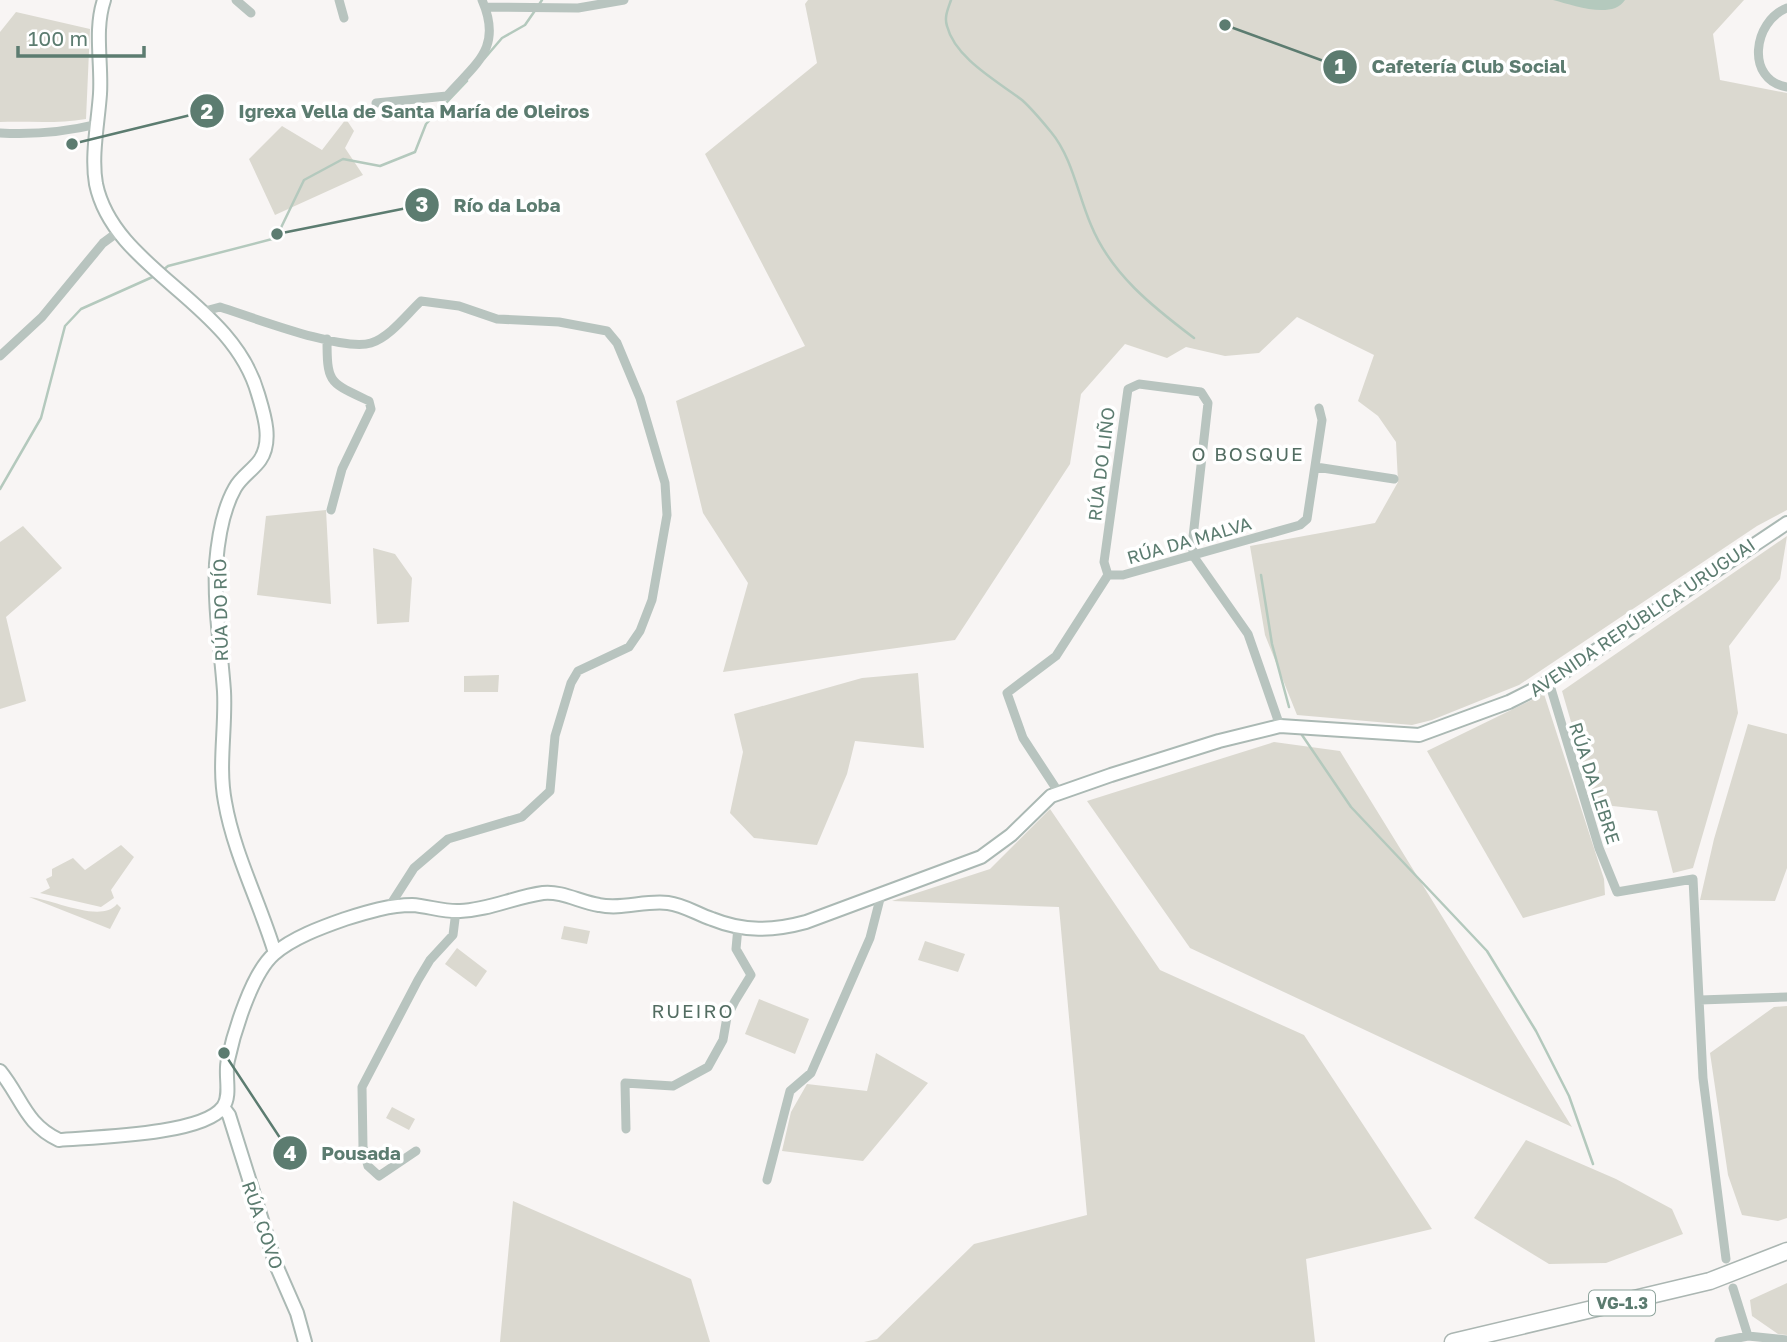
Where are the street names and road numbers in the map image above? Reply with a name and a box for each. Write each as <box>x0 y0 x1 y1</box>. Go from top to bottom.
street label: RÚA DO LIÑO <box>1083 406 1119 522</box>
street label: RÚA DA MALVA <box>1124 512 1254 568</box>
street label: AVENIDA REPÚBLICA URUGUAI <box>1525 533 1759 701</box>
street label: RÚA DO RÍO <box>208 558 232 662</box>
street label: RÚA DA LEBRE <box>1565 719 1625 847</box>
street label: RÚA COVO <box>238 1178 288 1272</box>
road number: VG-1.3 <box>1589 1290 1655 1316</box>

